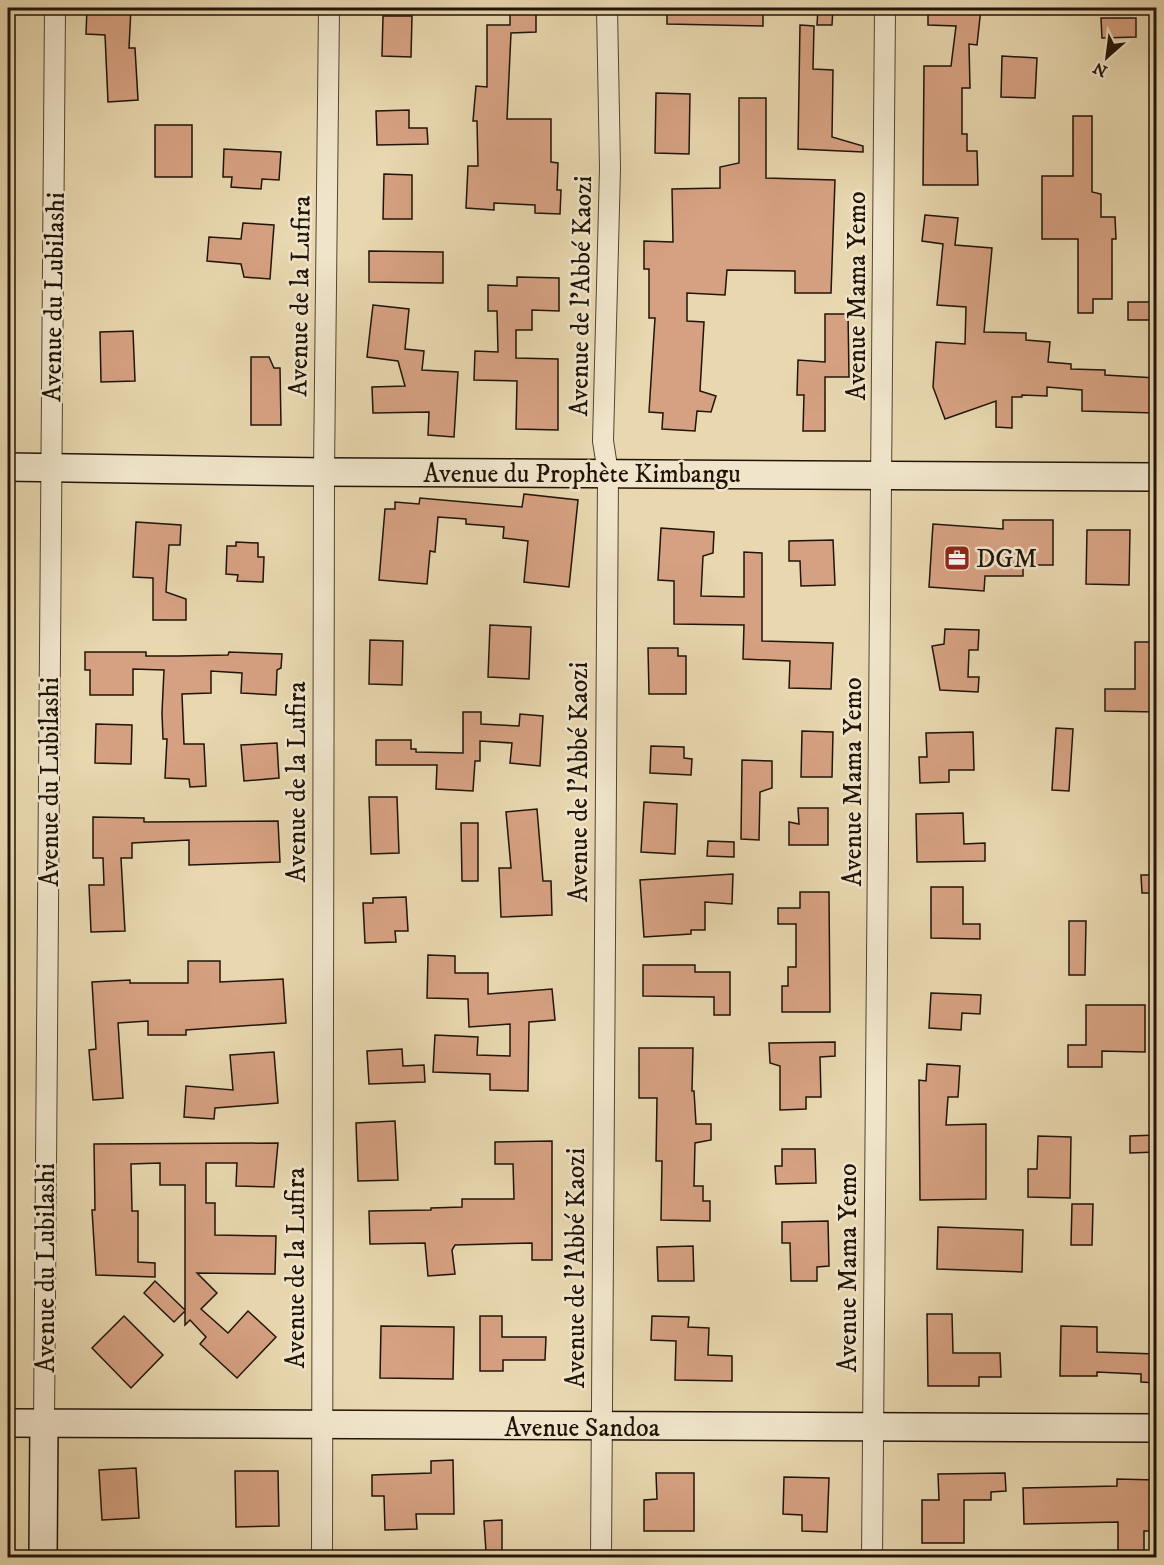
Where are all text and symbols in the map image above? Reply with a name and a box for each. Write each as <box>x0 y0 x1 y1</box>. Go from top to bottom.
north arrow <box>1077 27 1137 87</box>
text: N <box>1090 57 1111 81</box>
street label: Avenue de l'Abbé Kaozi <box>563 175 600 417</box>
street label: Avenue Mama Yemo <box>841 191 874 401</box>
street label: Avenue du Lubilashi <box>36 192 73 402</box>
street label: Avenue de la Lufira <box>282 195 319 397</box>
street label: Avenue du Prophète Kimbangu <box>423 458 741 491</box>
office icon: DGM <box>942 543 972 573</box>
place label: DGM <box>976 543 1037 576</box>
street label: Avenue de l'Abbé Kaozi <box>563 662 596 902</box>
street label: Avenue du Lubilashi <box>34 677 67 887</box>
street label: Avenue Mama Yemo <box>837 677 870 887</box>
street label: Avenue de la Lufira <box>281 682 314 882</box>
street label: Avenue de l'Abbé Kaozi <box>560 1148 593 1388</box>
street label: Avenue du Lubilashi <box>30 1163 63 1373</box>
street label: Avenue Mama Yemo <box>832 1163 865 1373</box>
street label: Avenue de la Lufira <box>280 1168 313 1368</box>
street label: Avenue Sandoa <box>504 1412 660 1445</box>

